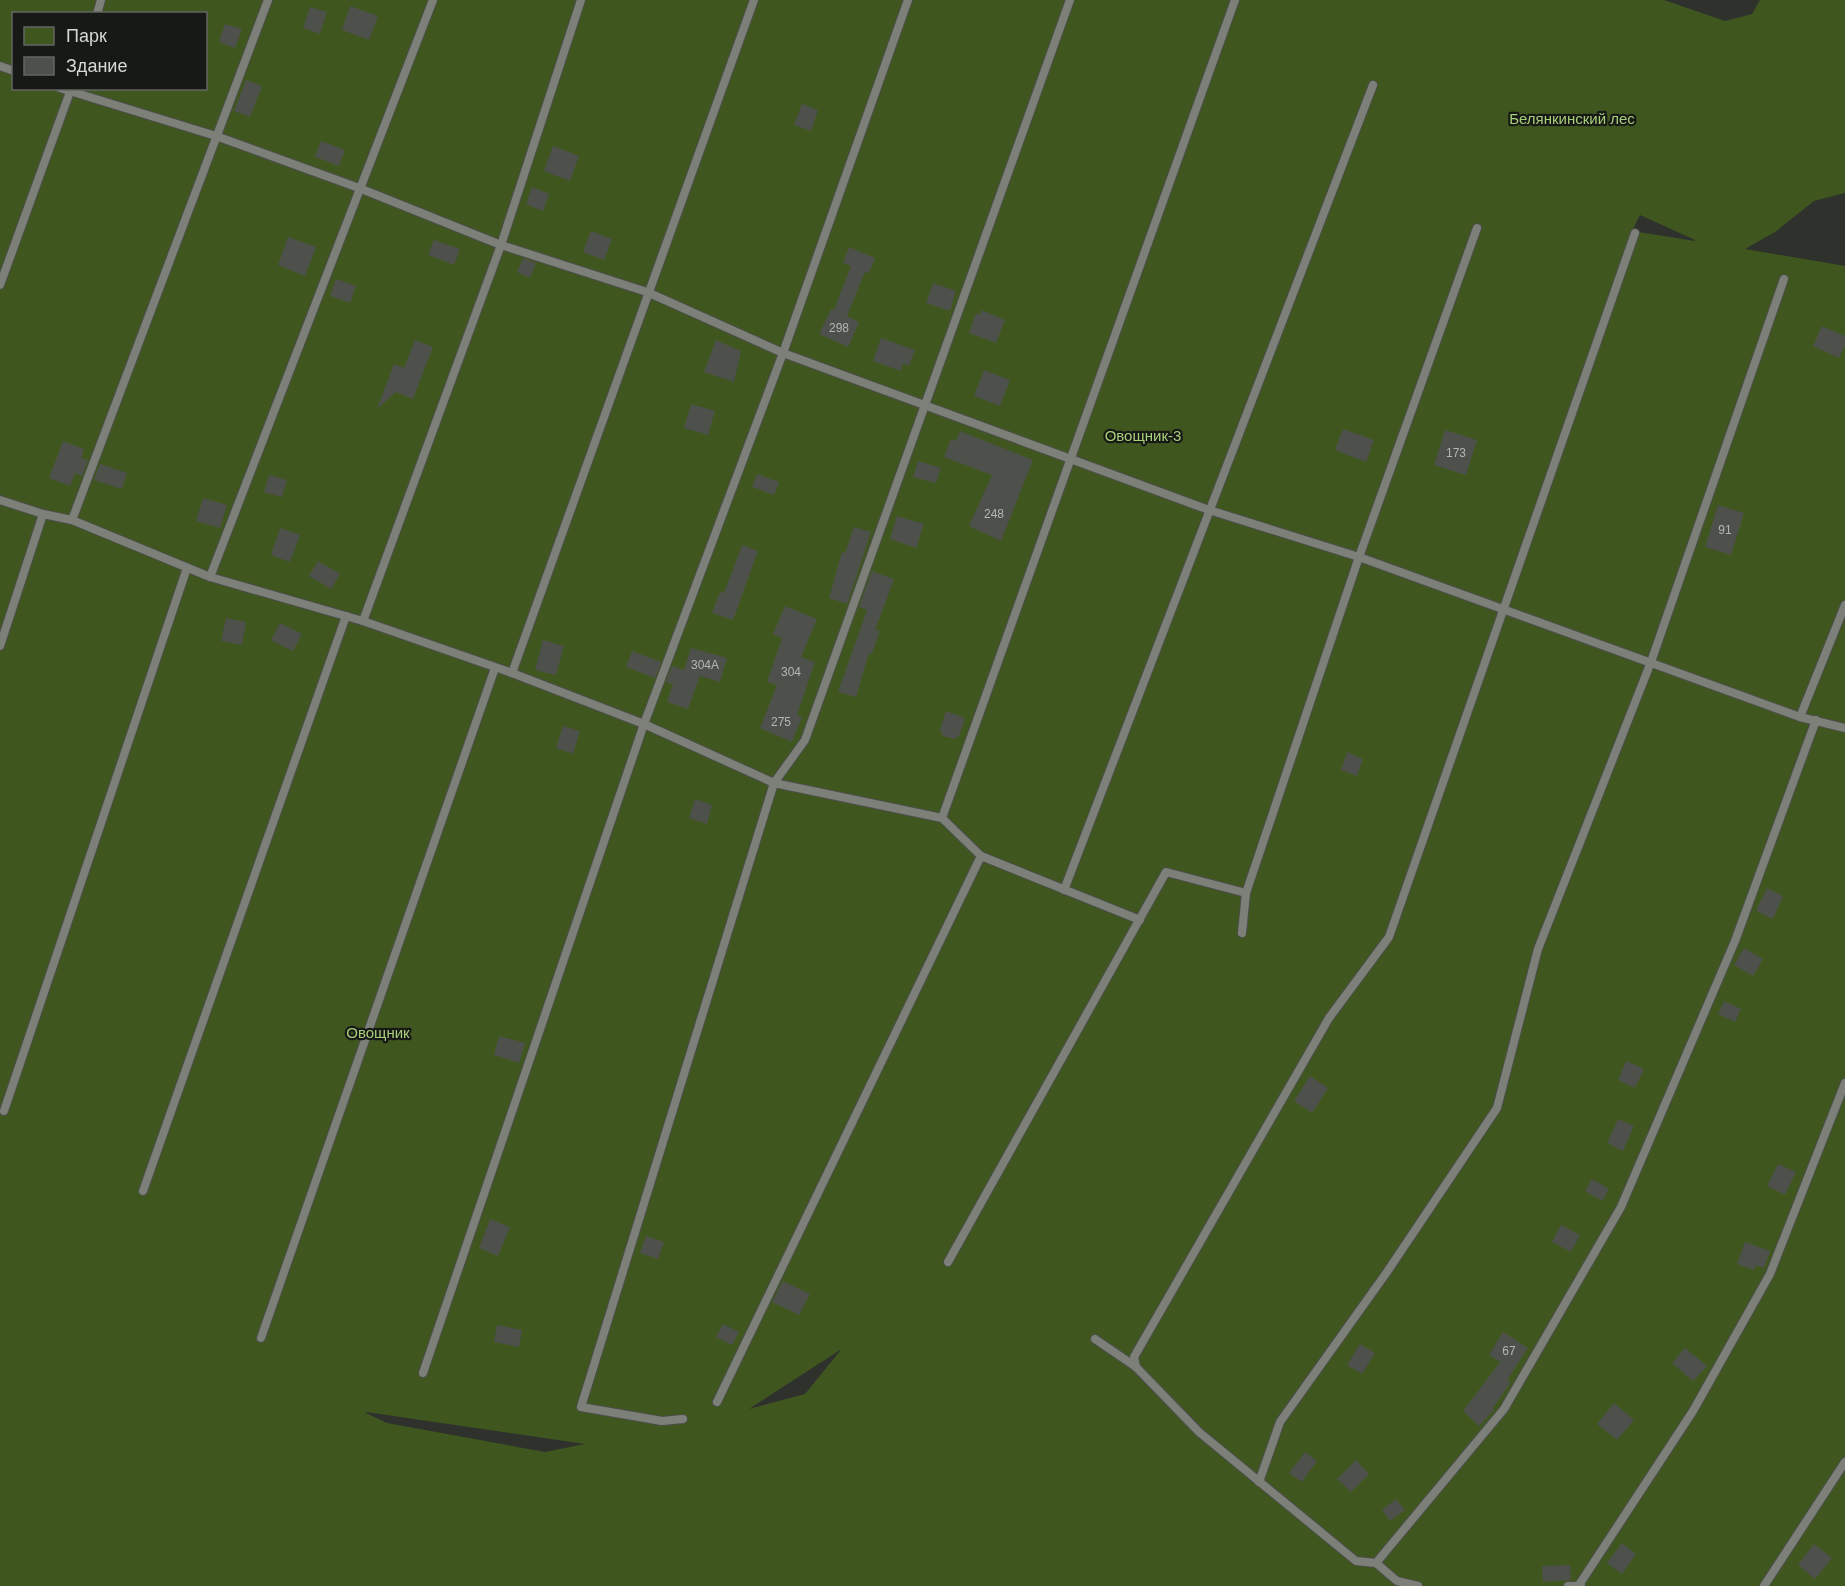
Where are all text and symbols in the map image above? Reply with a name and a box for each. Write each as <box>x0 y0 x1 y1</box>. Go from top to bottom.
legend <box>12 12 207 90</box>
text: Парк <box>66 26 107 46</box>
text: Здание <box>66 56 127 76</box>
park label: Белянкинский лес <box>1509 110 1635 127</box>
house number: 298 <box>829 321 849 335</box>
park label: Овощник-3 <box>1105 427 1181 444</box>
house number: 173 <box>1446 446 1466 460</box>
house number: 248 <box>984 507 1004 521</box>
house number: 91 <box>1718 523 1732 537</box>
house number: 304А <box>691 658 719 672</box>
house number: 304 <box>781 665 801 679</box>
house number: 275 <box>771 715 791 729</box>
park label: Овощник <box>346 1024 410 1041</box>
house number: 67 <box>1502 1344 1516 1358</box>

